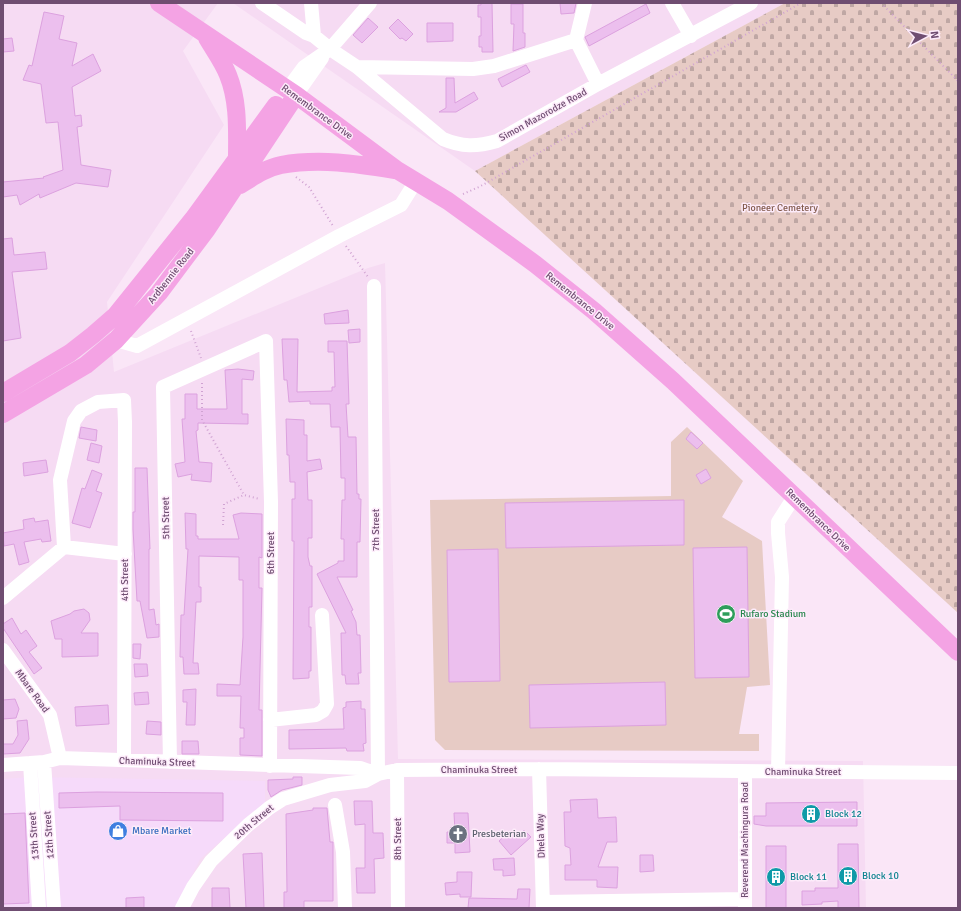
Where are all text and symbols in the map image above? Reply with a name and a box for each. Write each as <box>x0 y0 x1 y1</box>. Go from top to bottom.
north arrow <box>905 16 945 56</box>
text: N <box>928 30 941 39</box>
street label: Remembrance Drive <box>279 82 355 142</box>
street label: Simon Mazorodze Road <box>497 86 589 144</box>
park label: Pioneer Cemetery <box>742 202 818 214</box>
street label: Ardbennie Road <box>145 246 197 306</box>
street label: Remembrance Drive <box>543 269 617 333</box>
street label: Remembrance Drive <box>783 486 853 554</box>
street label: 5th Street <box>160 496 172 539</box>
street label: 7th Street <box>370 508 382 551</box>
street label: 6th Street <box>265 531 277 574</box>
street label: 4th Street <box>119 558 131 601</box>
sports icon: Rufaro Stadium <box>715 603 737 625</box>
place label: Rufaro Stadium <box>740 608 806 620</box>
street label: Mbare Road <box>12 667 52 715</box>
street label: Chaminuka Street <box>119 755 196 769</box>
street label: Chaminuka Street <box>441 764 518 776</box>
street label: Chaminuka Street <box>765 766 842 778</box>
street label: Reverend Machingura Road <box>739 782 751 898</box>
street label: 20th Street <box>232 802 277 842</box>
building icon: Block 12 <box>800 803 822 825</box>
place label: Block 12 <box>825 808 862 820</box>
street label: 12th Street <box>41 810 57 859</box>
street label: 13th Street <box>26 811 42 860</box>
street label: Dhela Way <box>534 813 548 859</box>
street label: 8th Street <box>392 817 404 860</box>
shop icon: Mbare Market <box>107 820 129 842</box>
church icon: Presbeterian <box>447 823 469 845</box>
place label: Mbare Market <box>132 825 192 837</box>
place label: Presbeterian <box>472 828 526 840</box>
building icon: Block 10 <box>837 865 859 887</box>
building icon: Block 11 <box>765 866 787 888</box>
place label: Block 10 <box>862 870 899 882</box>
place label: Block 11 <box>790 871 827 883</box>

